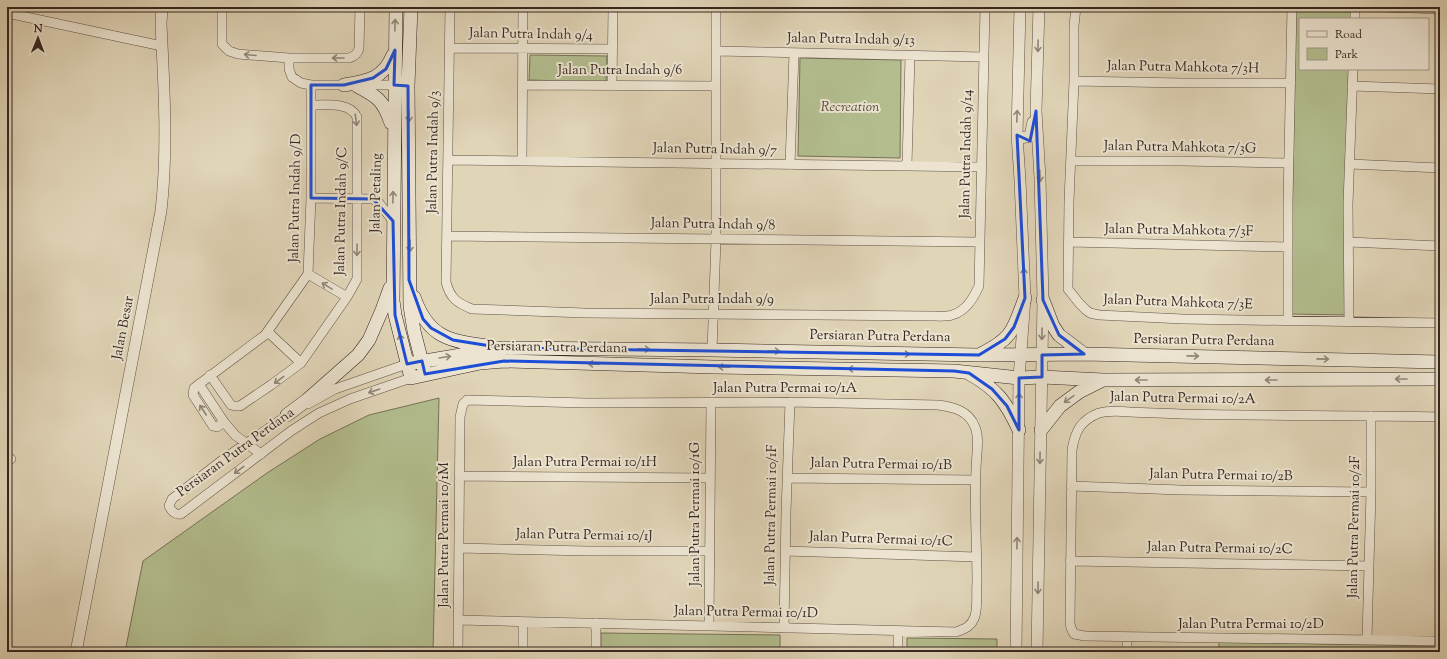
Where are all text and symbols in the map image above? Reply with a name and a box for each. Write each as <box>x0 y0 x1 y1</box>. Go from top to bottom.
north arrow <box>18 18 58 58</box>
legend <box>1299 18 1429 70</box>
one-way arrow <box>391 19 399 32</box>
text: N <box>33 21 43 37</box>
street label: Jalan Putra Indah 9/4 <box>468 24 593 46</box>
text: Road <box>1335 26 1362 44</box>
street label: Jalan Putra Indah 9/13 <box>786 29 915 51</box>
one-way arrow <box>1034 39 1042 52</box>
text: Park <box>1335 46 1358 64</box>
one-way arrow <box>244 51 257 58</box>
one-way arrow <box>332 54 345 62</box>
street label: Jalan Putra Mahkota 7/3H <box>1106 57 1259 79</box>
street label: Jalan Putra Indah 9/6 <box>557 61 682 81</box>
street label: Jalan Putra Indah 9/14 <box>956 89 978 220</box>
street label: Jalan Putra Indah 9/3 <box>423 90 445 215</box>
park label: Recreation <box>821 98 880 118</box>
one-way arrow <box>405 109 413 122</box>
one-way arrow <box>1014 110 1021 123</box>
one-way arrow <box>352 113 360 126</box>
street label: Jalan Putra Indah 9/D <box>285 133 307 264</box>
street label: Jalan Putra Mahkota 7/3G <box>1103 137 1257 159</box>
street label: Jalan Putra Indah 9/7 <box>652 139 777 161</box>
street label: Jalan Putra Indah 9/C <box>331 146 353 277</box>
street label: Jalan Petaling <box>366 153 388 234</box>
one-way arrow <box>1036 169 1043 182</box>
one-way arrow <box>389 191 397 204</box>
street label: Jalan Putra Indah 9/8 <box>650 214 775 236</box>
street label: Jalan Putra Mahkota 7/3F <box>1103 220 1254 242</box>
one-way arrow <box>406 239 414 252</box>
one-way arrow <box>353 243 361 256</box>
one-way arrow <box>1020 268 1027 281</box>
one-way arrow <box>321 281 333 289</box>
street label: Jalan Putra Indah 9/9 <box>649 290 774 310</box>
street label: Jalan Putra Mahkota 7/3E <box>1102 290 1254 316</box>
street label: Jalan Besar <box>108 294 140 363</box>
street label: Persiaran Putra Perdana <box>809 326 951 348</box>
one-way arrow <box>1038 327 1046 340</box>
street label: Persiaran Putra Perdana <box>1133 330 1275 352</box>
one-way arrow <box>397 334 404 347</box>
street label: Persiaran Putra Perdana <box>486 337 628 359</box>
one-way arrow <box>637 345 650 353</box>
one-way arrow <box>767 347 780 355</box>
one-way arrow <box>897 350 910 358</box>
one-way arrow <box>438 353 451 361</box>
one-way arrow <box>1186 353 1199 360</box>
one-way arrow <box>1316 355 1329 363</box>
one-way arrow <box>588 360 601 367</box>
one-way arrow <box>718 363 731 371</box>
one-way arrow <box>848 365 861 373</box>
one-way arrow <box>273 375 284 384</box>
one-way arrow <box>1395 375 1408 383</box>
one-way arrow <box>1135 376 1148 384</box>
one-way arrow <box>1265 376 1278 384</box>
street label: Jalan Putra Permai 10/1A <box>712 379 858 399</box>
one-way arrow <box>368 388 381 395</box>
street label: Jalan Putra Permai 10/2A <box>1109 388 1257 410</box>
one-way arrow <box>1015 393 1023 406</box>
one-way arrow <box>1064 395 1075 403</box>
street label: Persiaran Putra Perdana <box>173 403 299 503</box>
one-way arrow <box>199 405 207 416</box>
street label: Jalan Putra Permai 10/1G <box>686 441 706 587</box>
street label: Jalan Putra Permai 10/1F <box>761 444 783 586</box>
one-way arrow <box>1036 451 1044 464</box>
street label: Jalan Putra Permai 10/1H <box>512 453 657 473</box>
street label: Jalan Putra Permai 10/1B <box>809 454 952 476</box>
street label: Jalan Putra Permai 10/2F <box>1344 455 1366 599</box>
street label: Jalan Putra Permai 10/1M <box>435 462 455 609</box>
street label: Jalan Putra Permai 10/2B <box>1148 465 1293 487</box>
one-way arrow <box>234 466 245 475</box>
street label: Jalan Putra Permai 10/1J <box>515 525 652 547</box>
street label: Jalan Putra Permai 10/1C <box>808 527 953 553</box>
one-way arrow <box>1013 537 1021 550</box>
street label: Jalan Putra Permai 10/2C <box>1146 538 1293 560</box>
one-way arrow <box>1035 581 1042 594</box>
street label: Jalan Putra Permai 10/1D <box>673 602 818 624</box>
street label: Jalan Putra Permai 10/2D <box>1177 615 1324 635</box>

